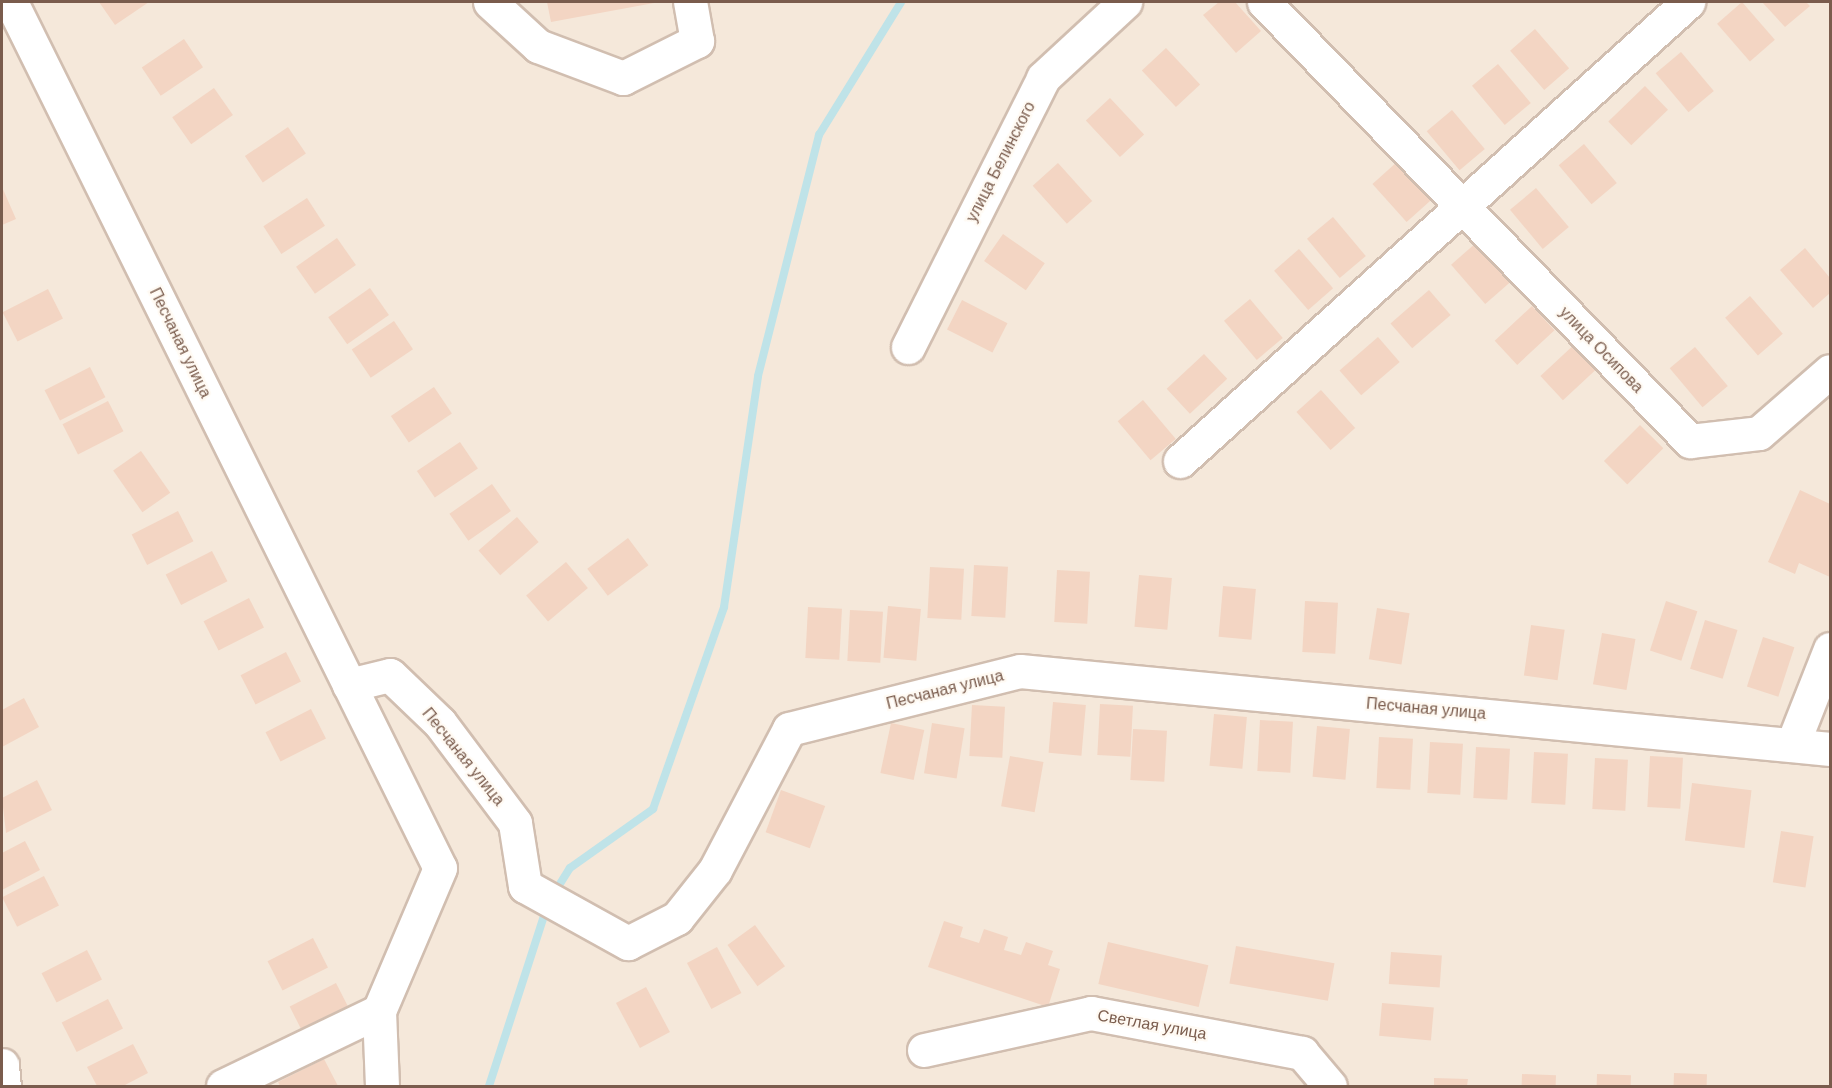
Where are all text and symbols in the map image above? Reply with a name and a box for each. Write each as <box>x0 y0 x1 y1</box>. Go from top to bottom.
street label: улица Белинского <box>962 99 1040 225</box>
street label: Песчаная улица <box>145 285 215 401</box>
street label: улица Осипова <box>1555 303 1647 397</box>
street label: Песчаная улица <box>884 666 1006 714</box>
street label: Песчаная улица <box>1365 694 1487 724</box>
street label: Песчаная улица <box>418 704 508 810</box>
street label: Светлая улица <box>1096 1006 1208 1044</box>

